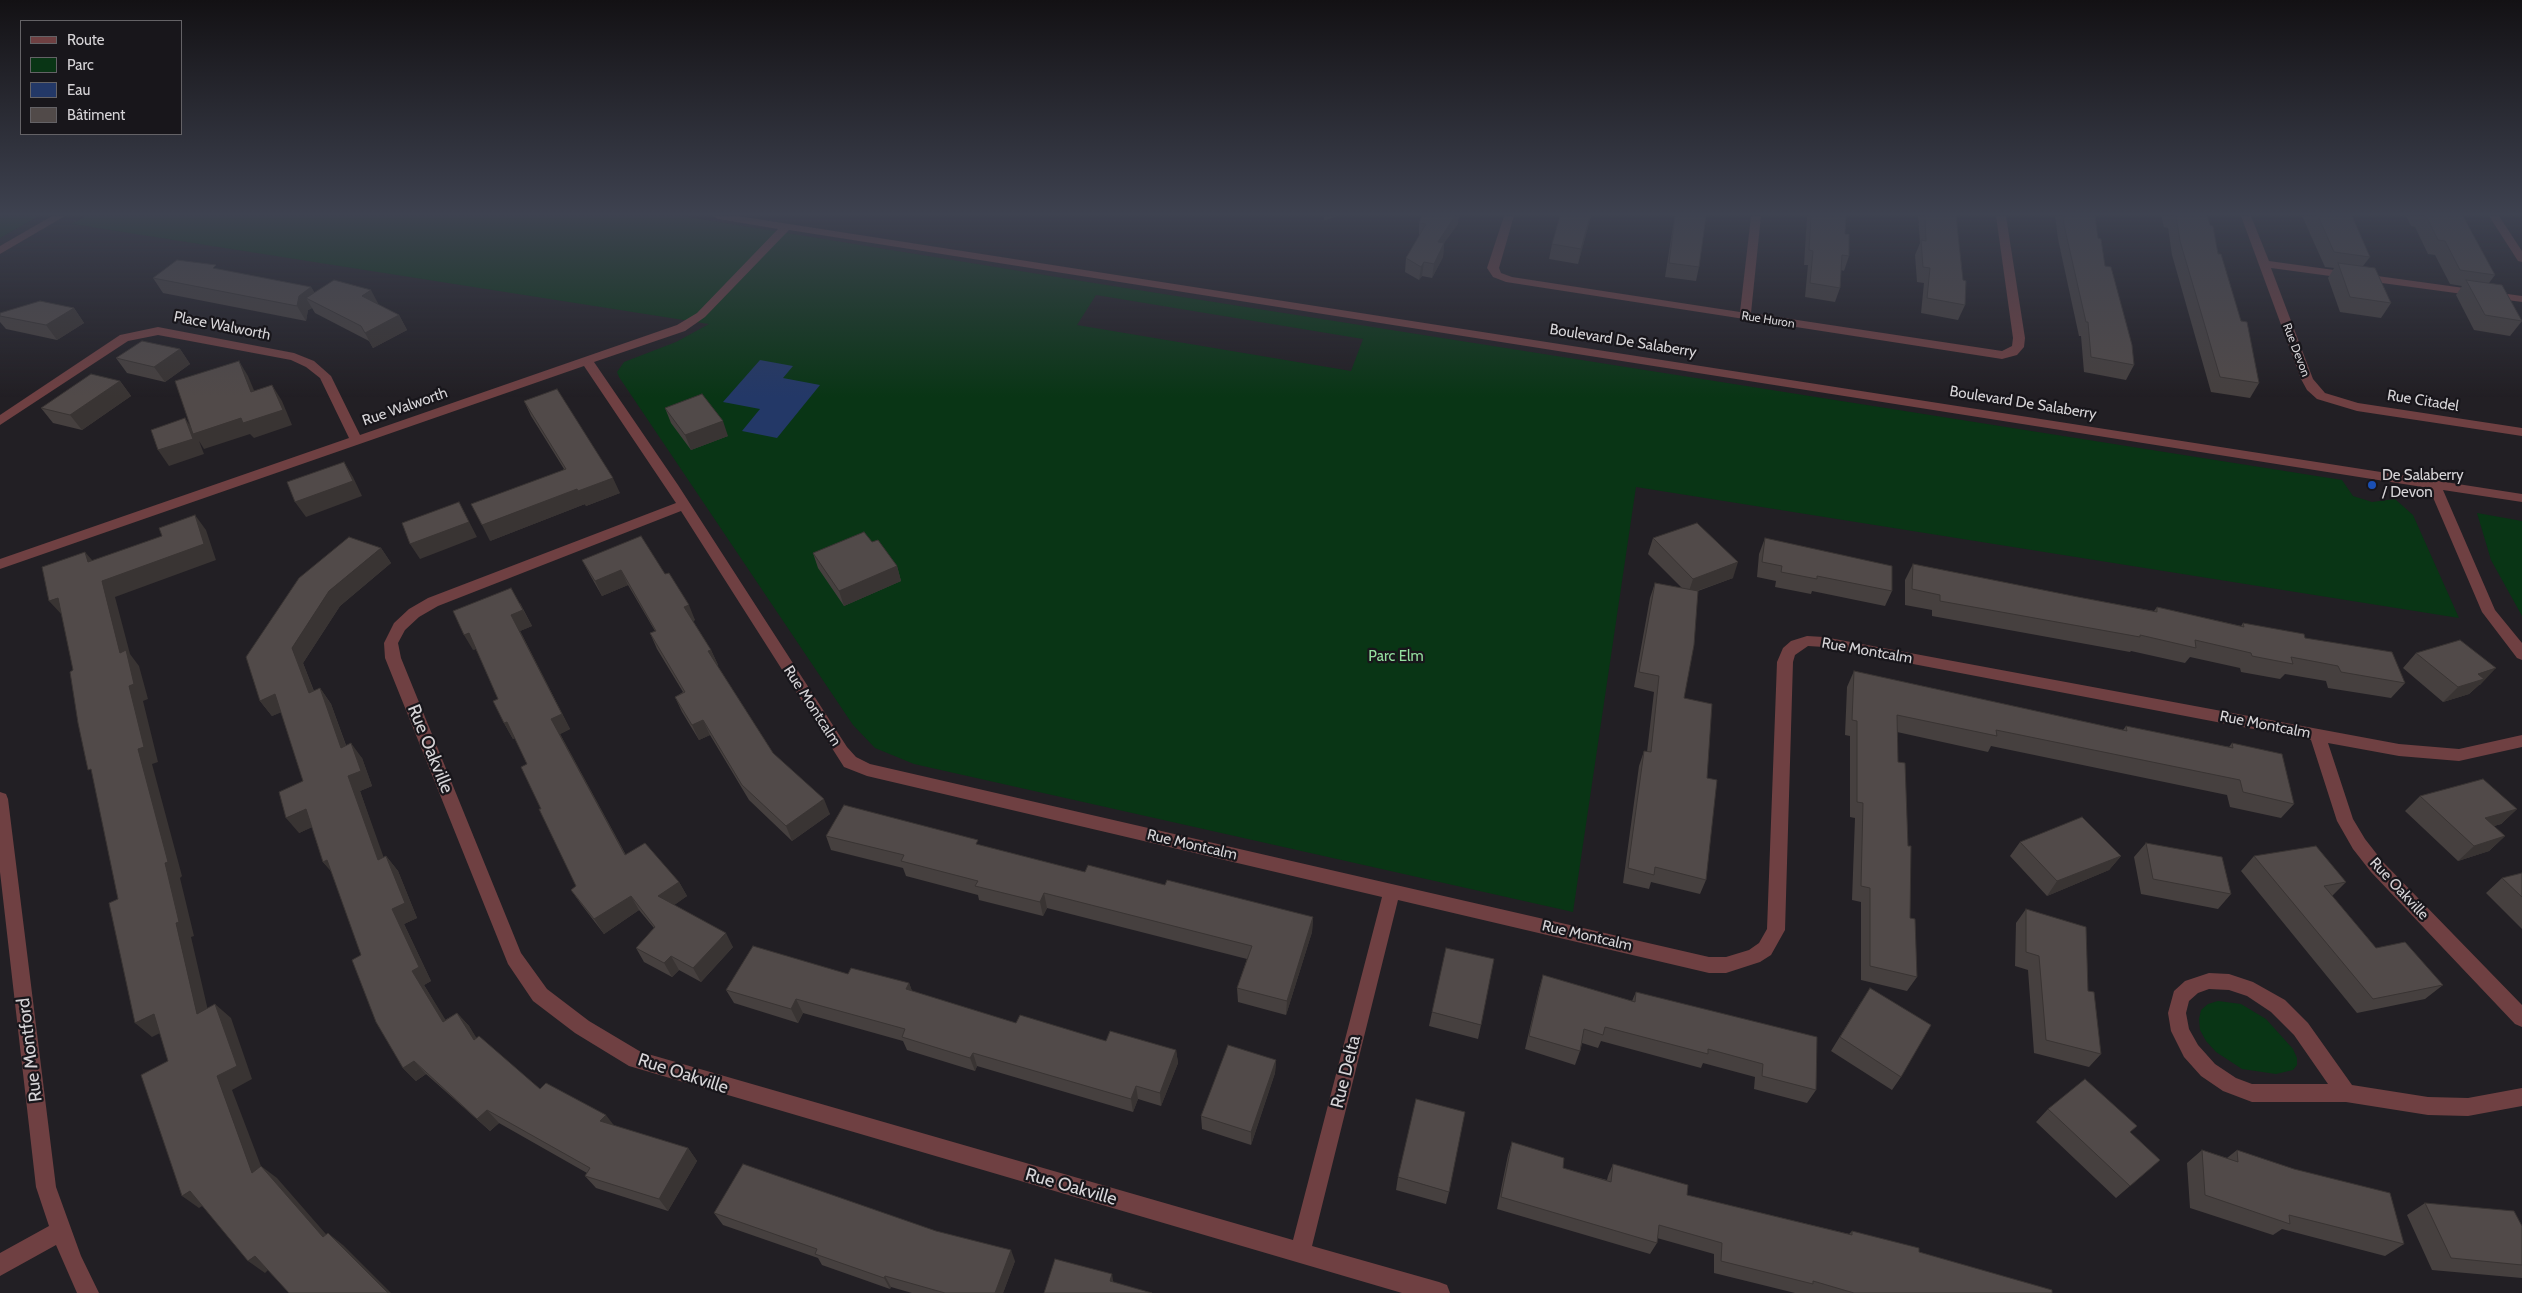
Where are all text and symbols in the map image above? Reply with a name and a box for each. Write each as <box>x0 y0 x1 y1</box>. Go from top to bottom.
legend <box>20 20 182 135</box>
text: Route <box>67 31 105 49</box>
text: Parc <box>67 56 94 74</box>
text: Eau <box>67 81 90 99</box>
text: Bâtiment <box>67 106 125 124</box>
street label: Place Walworth <box>172 308 272 344</box>
street label: Rue Huron <box>1740 309 1796 331</box>
street label: Boulevard De Salaberry <box>1548 320 1698 362</box>
street label: Rue Devon <box>2279 321 2313 379</box>
street label: Boulevard De Salaberry <box>1948 382 2098 424</box>
street label: Rue Walworth <box>360 384 450 430</box>
street label: Rue Citadel <box>2386 386 2460 416</box>
place label: De Salaberry / Devon <box>2382 467 2464 502</box>
marker: De Salaberry / Devon <box>2366 479 2378 491</box>
street label: Rue Montcalm <box>1820 634 1914 668</box>
park label: Parc Elm <box>1368 648 1424 666</box>
street label: Rue Montcalm <box>779 663 845 749</box>
street label: Rue Oakville <box>402 701 458 797</box>
street label: Rue Montcalm <box>2218 707 2312 743</box>
street label: Rue Montcalm <box>1145 826 1239 864</box>
street label: Rue Oakville <box>2366 854 2432 924</box>
street label: Rue Montcalm <box>1540 917 1634 955</box>
street label: Rue Montford <box>13 997 47 1103</box>
street label: Rue Delta <box>1327 1033 1365 1111</box>
street label: Rue Oakville <box>635 1049 731 1099</box>
street label: Rue Oakville <box>1023 1164 1119 1210</box>

